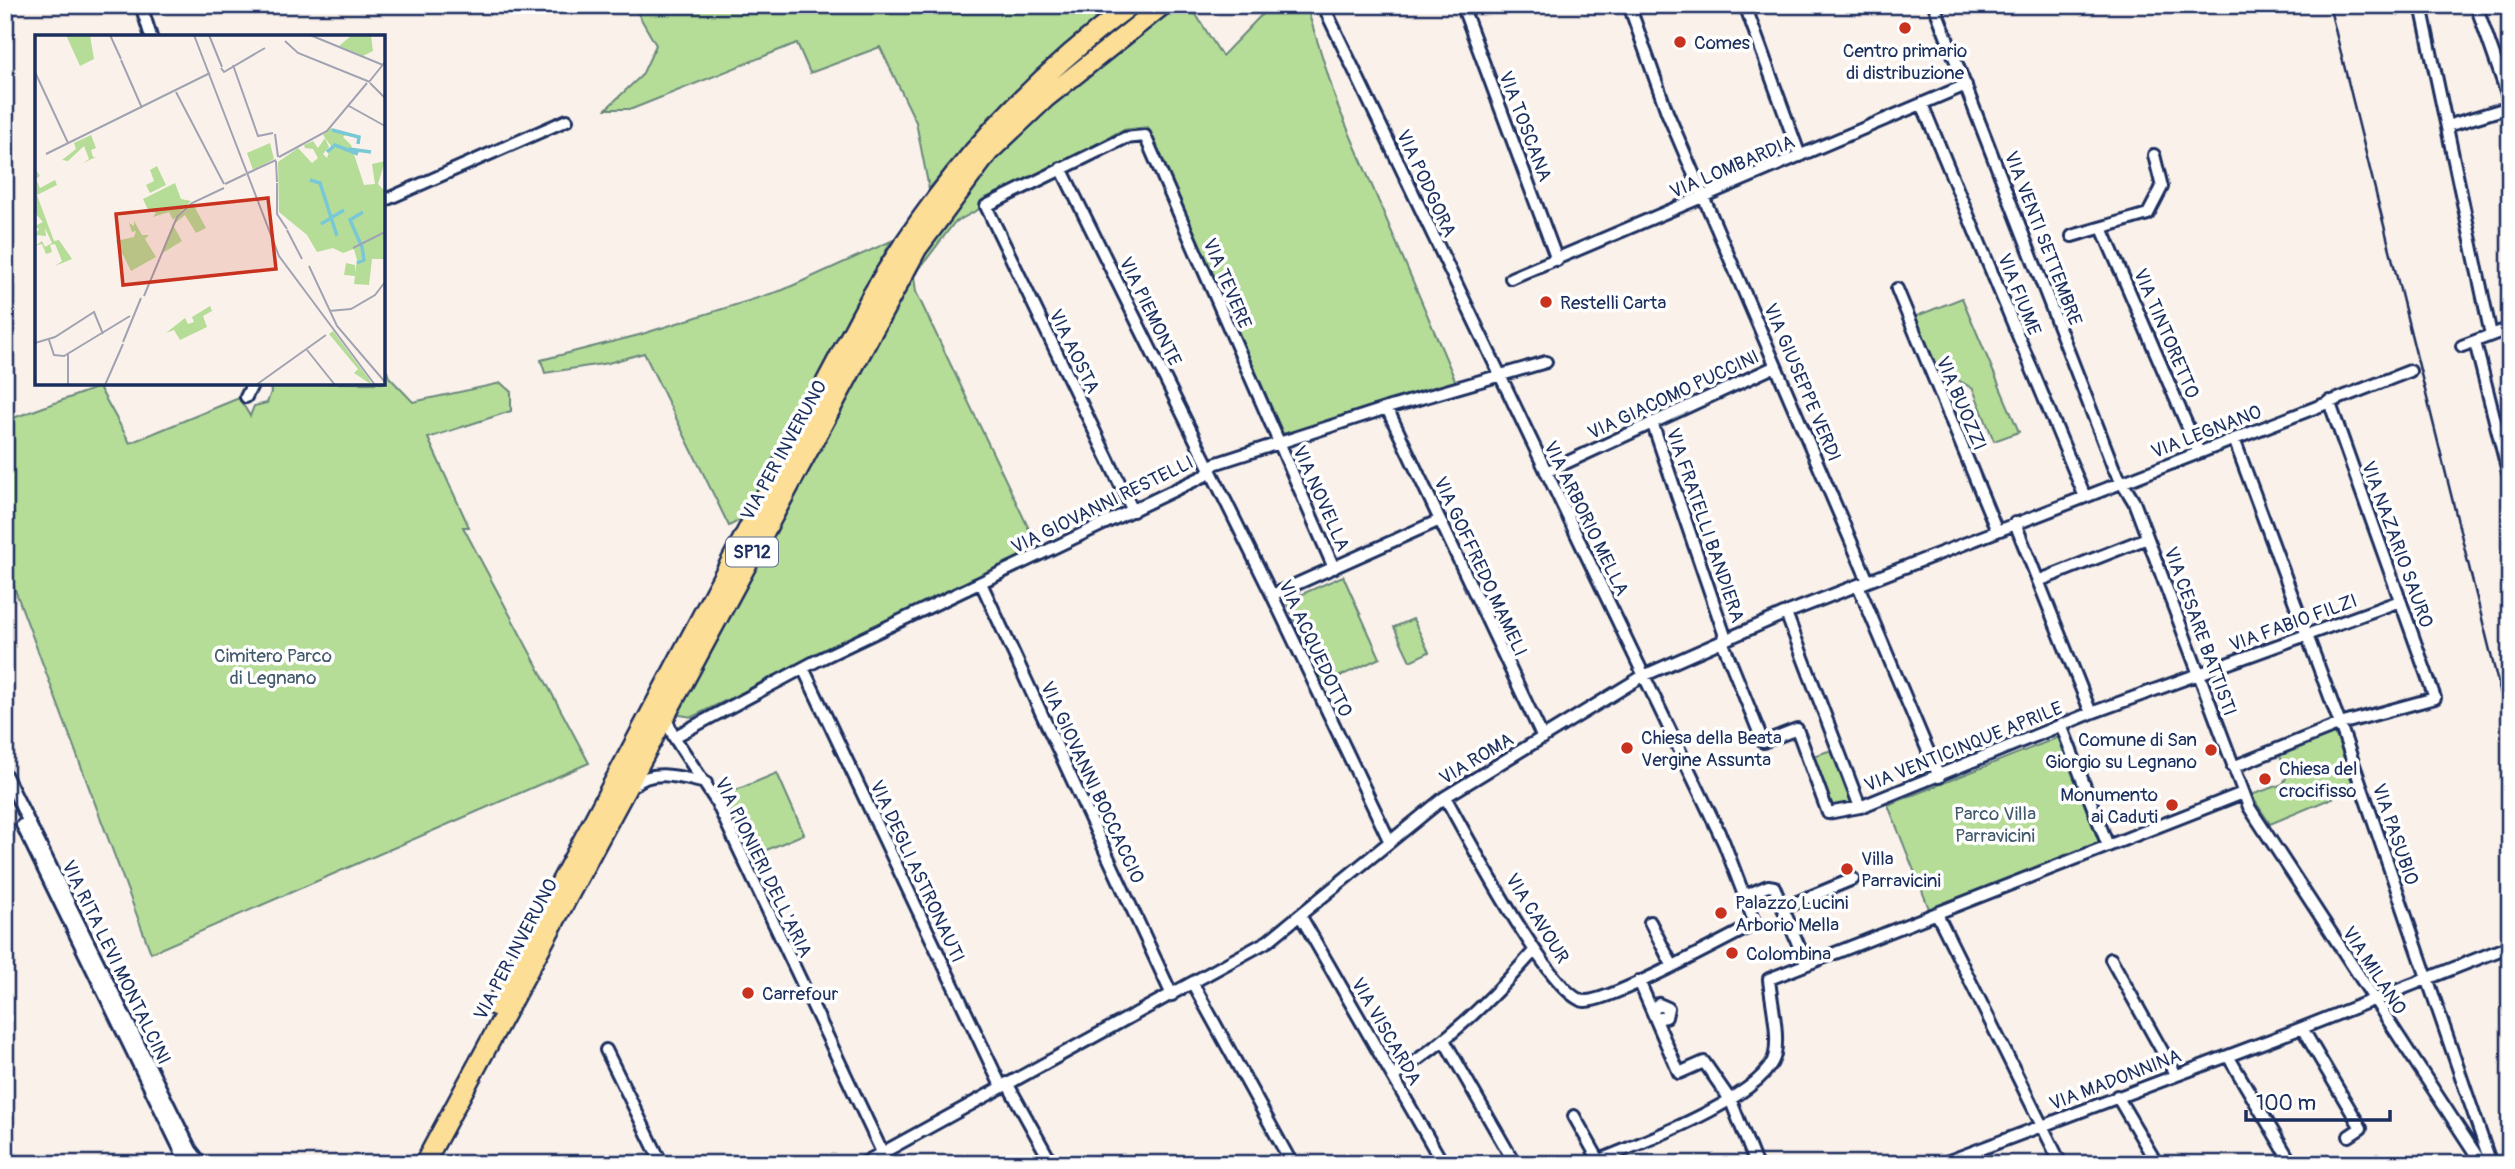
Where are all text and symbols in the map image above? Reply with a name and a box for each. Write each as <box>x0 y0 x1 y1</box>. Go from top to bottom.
marker: Centro primario di distribuzione <box>1897 20 1913 36</box>
place label: Comes <box>1694 31 1751 55</box>
marker: Comes <box>1672 34 1688 50</box>
inset map <box>35 35 385 385</box>
place label: Centro primario di distribuzione <box>1843 39 1967 85</box>
street label: VIA TOSCANA <box>1493 68 1557 185</box>
street label: VIA PODGORA <box>1391 126 1461 241</box>
street label: VIA LOMBARDIA <box>1666 130 1798 204</box>
street label: VIA VENTI SETTEMBRE <box>1999 148 2087 329</box>
street label: VIA TEVERE <box>1197 235 1257 332</box>
street label: VIA FIUME <box>1992 250 2046 339</box>
street label: VIA PIEMONTE <box>1113 253 1187 370</box>
street label: VIA TINTORETTO <box>2128 265 2204 402</box>
place label: Restelli Carta <box>1560 291 1666 315</box>
marker: Restelli Carta <box>1538 294 1554 310</box>
street label: VIA GIUSEPPE VERDI <box>1758 300 1846 465</box>
street label: VIA AOSTA <box>1043 305 1105 398</box>
street label: VIA GIACOMO PUCCINI <box>1584 345 1763 445</box>
street label: VIA BUOZZI <box>1931 353 1992 454</box>
street label: VIA PER INVERUNO <box>735 376 832 525</box>
street label: VIA LEGNANO <box>2148 400 2265 464</box>
street label: VIA FRATELLI BANDIERA <box>1660 425 1750 626</box>
street label: VIA ARBORIO MELLA <box>1538 437 1634 600</box>
street label: VIA NOVELLA <box>1287 442 1355 555</box>
street label: VIA GIOVANNI RESTELLI <box>1007 450 1197 559</box>
street label: VIA NAZARIO SAURO <box>2356 458 2438 631</box>
street label: VIA GOFFREDO MAMELI <box>1428 473 1532 660</box>
road number: SP12 <box>726 538 778 566</box>
street label: VIA CESARE BATTISTI <box>2158 544 2242 719</box>
street label: VIA ACQUEDOTTO <box>1273 576 1357 721</box>
street label: VIA FABIO FILZI <box>2226 589 2361 657</box>
park label: Cimitero Parco di Legnano <box>214 644 332 690</box>
street label: VIA GIOVANNI BOCCACCIO <box>1035 678 1149 887</box>
street label: VIA VENTICINQUE APRILE <box>1861 696 2066 798</box>
place label: Chiesa della Beata Vergine Assunta <box>1641 726 1782 772</box>
street label: VIA ROMA <box>1435 727 1518 790</box>
place label: Comune di San Giorgio su Legnano <box>2045 728 2197 774</box>
marker: Chiesa della Beata Vergine Assunta <box>1619 740 1635 756</box>
marker: Comune di San Giorgio su Legnano <box>2203 742 2219 758</box>
place label: Chiesa del crocifisso <box>2279 757 2357 803</box>
marker: Chiesa del crocifisso <box>2257 771 2273 787</box>
street label: VIA PIONIERI DELL'ARIA <box>709 773 817 962</box>
street label: VIA DEGLI ASTRONAUTI <box>864 776 970 966</box>
street label: VIA PASUBIO <box>2366 780 2424 888</box>
place label: Monumento ai Caduti <box>2060 783 2158 829</box>
marker: Monumento ai Caduti <box>2164 797 2180 813</box>
park label: Parco Villa Parravicini <box>1954 802 2036 848</box>
place label: Villa Parravicini <box>1861 847 1941 893</box>
street label: VIA RITA LEVI MONTALCINI <box>56 856 176 1069</box>
marker: Villa Parravicini <box>1839 861 1855 877</box>
street label: VIA CAVOUR <box>1500 869 1574 968</box>
street label: VIA PER INVERUNO <box>469 875 563 1024</box>
place label: Palazzo Lucini Arborio Mella <box>1735 891 1848 937</box>
marker: Palazzo Lucini Arborio Mella <box>1713 905 1729 921</box>
street label: VIA MILANO <box>2337 922 2412 1019</box>
place label: Colombina <box>1746 942 1831 966</box>
marker: Colombina <box>1724 945 1740 961</box>
street label: VIA VISCARDA <box>1346 973 1427 1090</box>
place label: Carrefour <box>762 982 838 1006</box>
marker: Carrefour <box>740 985 756 1001</box>
street label: VIA MADONNINA <box>2046 1044 2185 1116</box>
scale bar <box>2246 1078 2389 1122</box>
text: 100 m <box>2256 1090 2316 1117</box>

